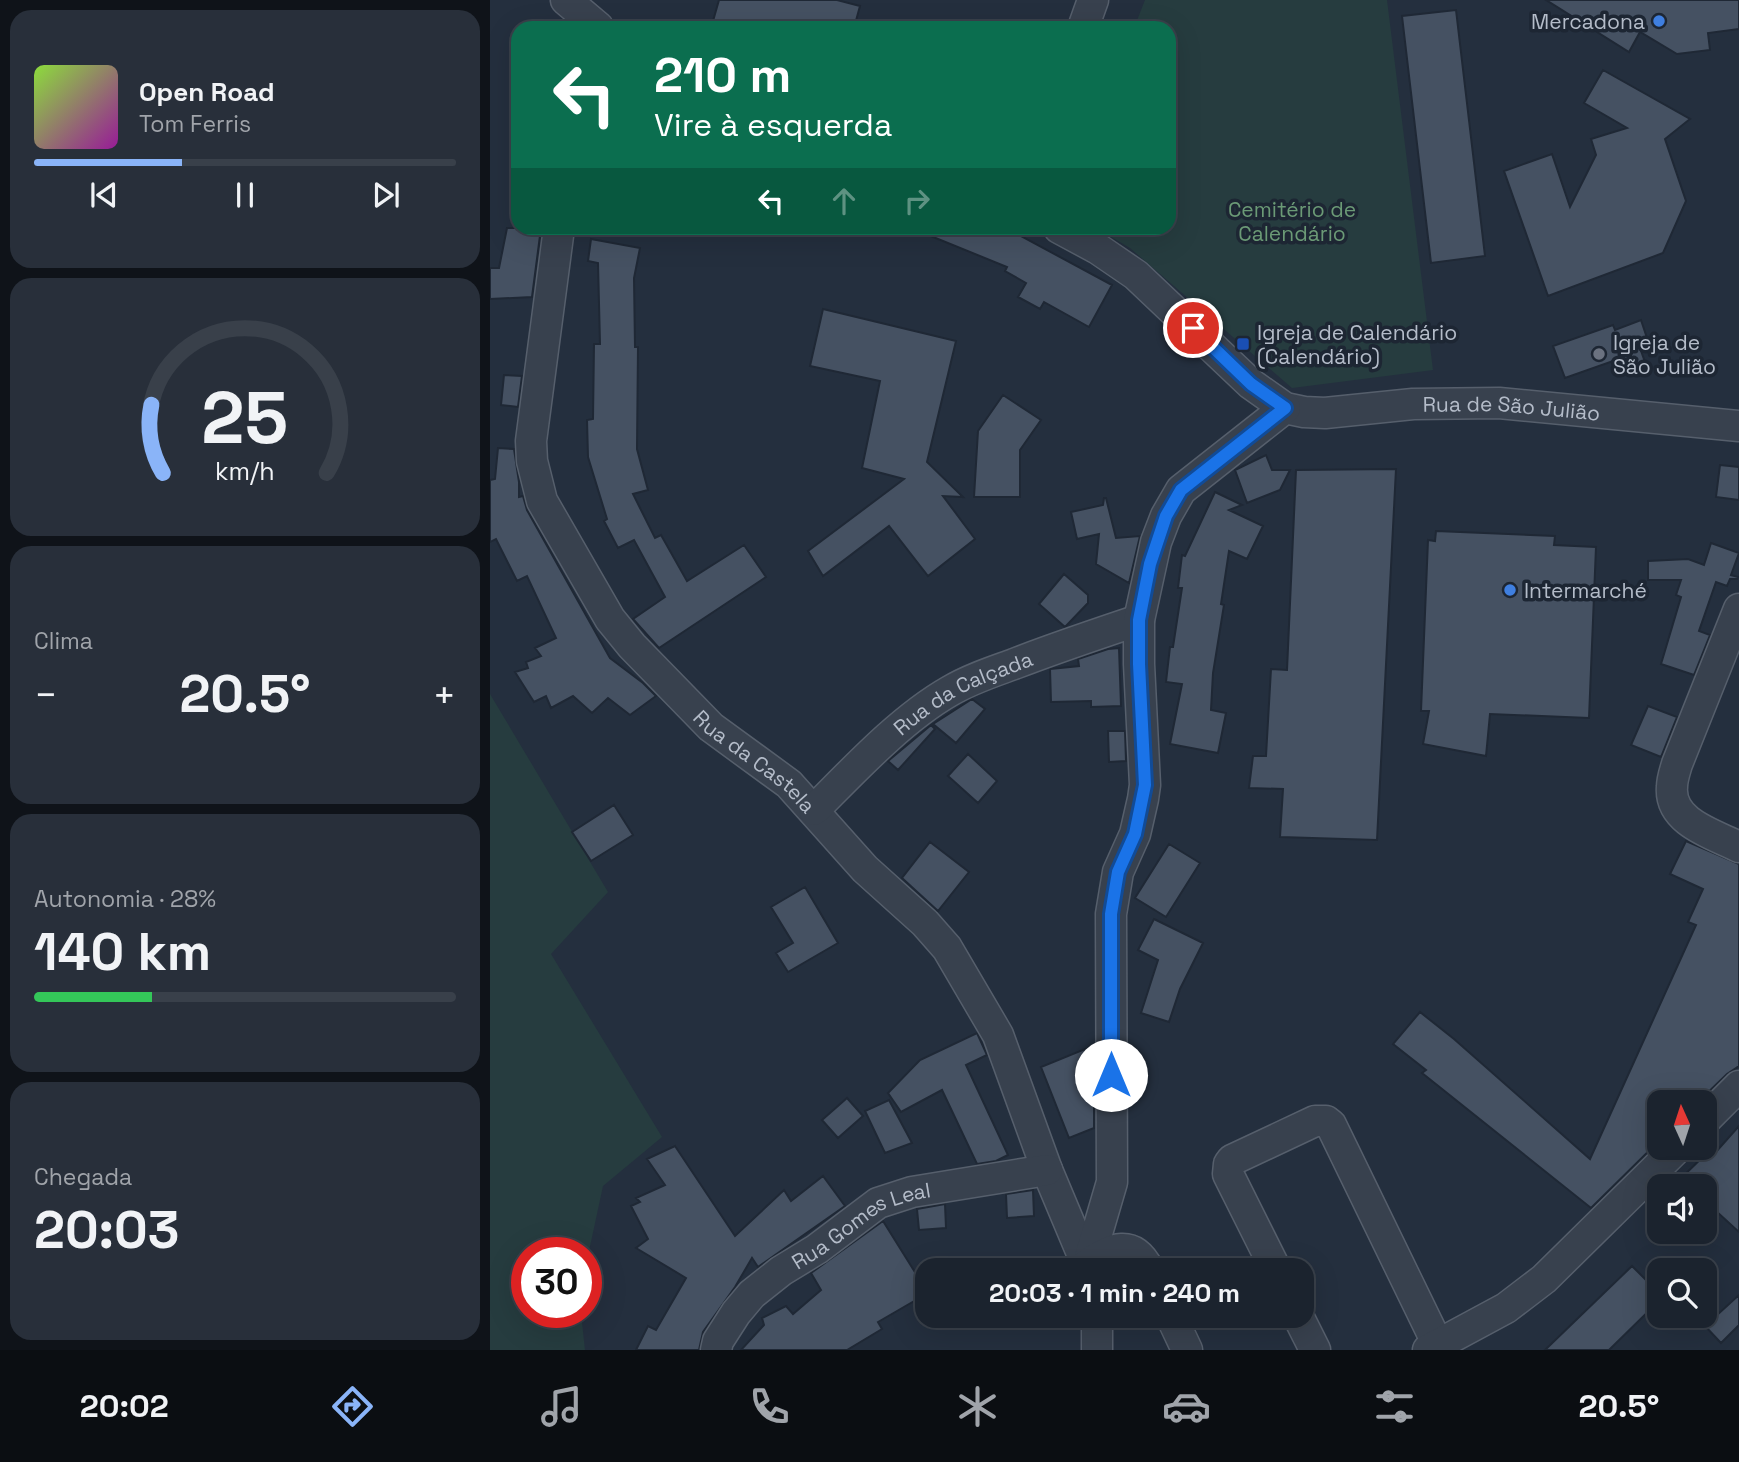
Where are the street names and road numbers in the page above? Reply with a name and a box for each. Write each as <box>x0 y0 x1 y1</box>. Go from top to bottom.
street label: Rua de São Julião <box>1423 389 1601 426</box>
street label: Rua da Calçada <box>887 645 1036 741</box>
street label: Rua da Castela <box>688 704 822 818</box>
street label: Rua Gomes Leal <box>786 1176 933 1275</box>

